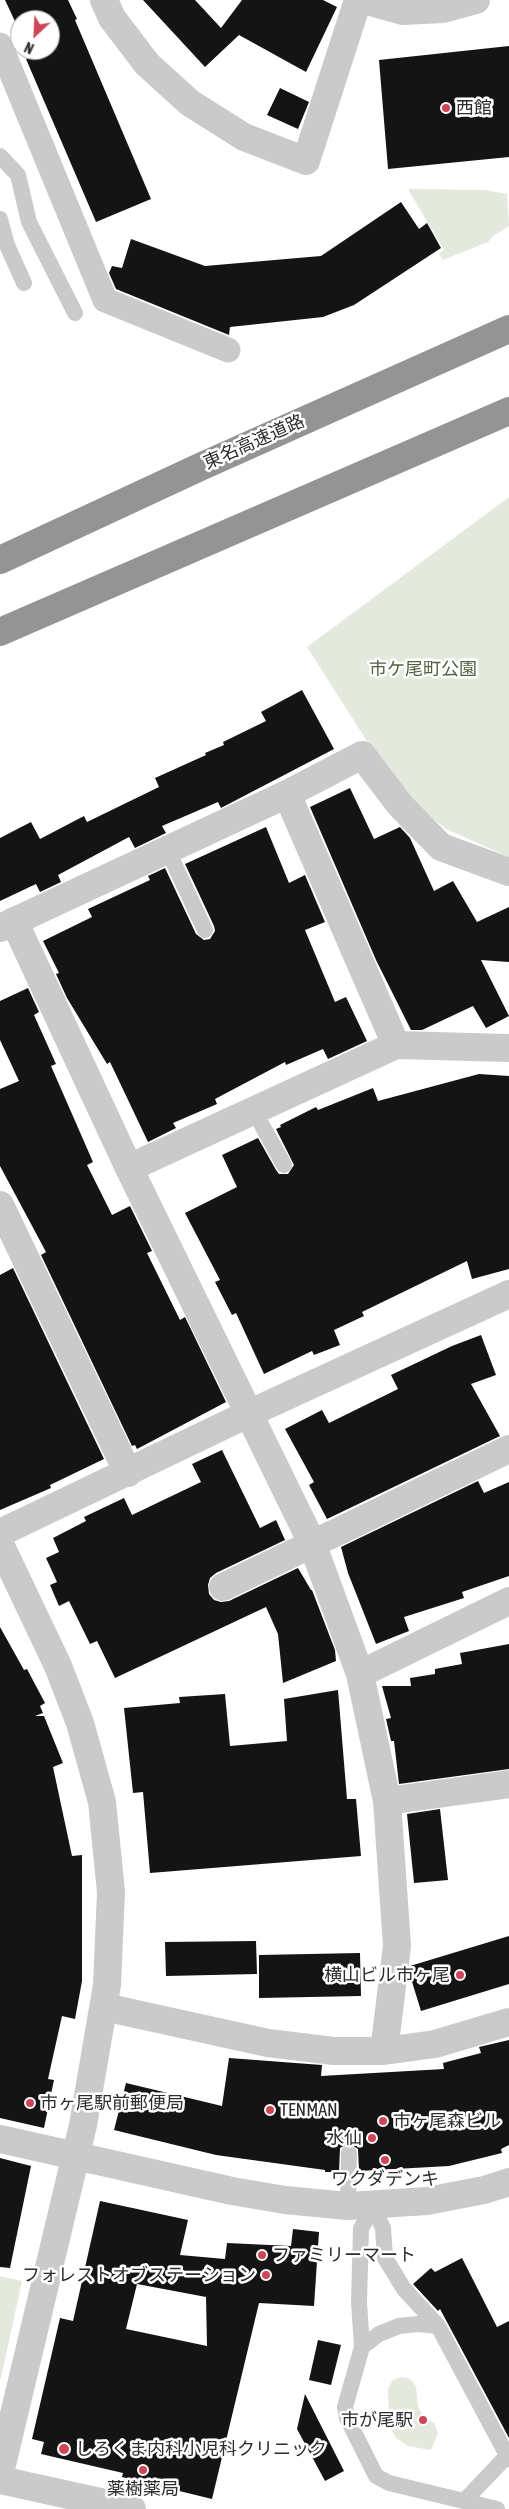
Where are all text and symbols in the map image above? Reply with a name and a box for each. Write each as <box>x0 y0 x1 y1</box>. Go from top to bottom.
north arrow <box>10 10 60 60</box>
text: N <box>22 39 36 57</box>
place label: 西館 <box>456 97 492 119</box>
marker: 西館 <box>440 102 452 114</box>
street label: 東名高速道路 <box>200 410 308 474</box>
park label: 市ケ尾町公園 <box>369 658 477 680</box>
place label: 横山ビル市ヶ尾 <box>324 1964 450 1986</box>
marker: 横山ビル市ヶ尾 <box>454 1969 466 1981</box>
place label: 市ヶ尾駅前郵便局 <box>40 2092 184 2114</box>
marker: 市ヶ尾駅前郵便局 <box>24 2097 36 2109</box>
place label: TENMAN <box>280 2099 338 2121</box>
marker: TENMAN <box>264 2104 276 2116</box>
place label: 市ヶ尾森ビル <box>393 2110 501 2132</box>
marker: 市ヶ尾森ビル <box>377 2115 389 2127</box>
place label: 水仙 <box>326 2127 362 2149</box>
marker: 水仙 <box>366 2132 378 2144</box>
marker: ワクダデンキ <box>379 2154 391 2166</box>
place label: ワクダデンキ <box>331 2168 439 2190</box>
place label: ファミリーマート <box>272 2244 416 2266</box>
marker: ファミリーマート <box>256 2249 268 2261</box>
place label: フォレストオブステーション <box>22 2264 256 2286</box>
marker: フォレストオブステーション <box>260 2269 272 2281</box>
place label: 市が尾駅 <box>341 2409 413 2431</box>
marker: 市が尾駅 <box>417 2414 429 2426</box>
place label: しろくま内科小児科クリニック <box>75 2438 327 2460</box>
marker: しろくま内科小児科クリニック <box>57 2442 71 2456</box>
marker: 薬樹薬局 <box>137 2464 149 2476</box>
place label: 薬樹薬局 <box>107 2478 179 2500</box>

